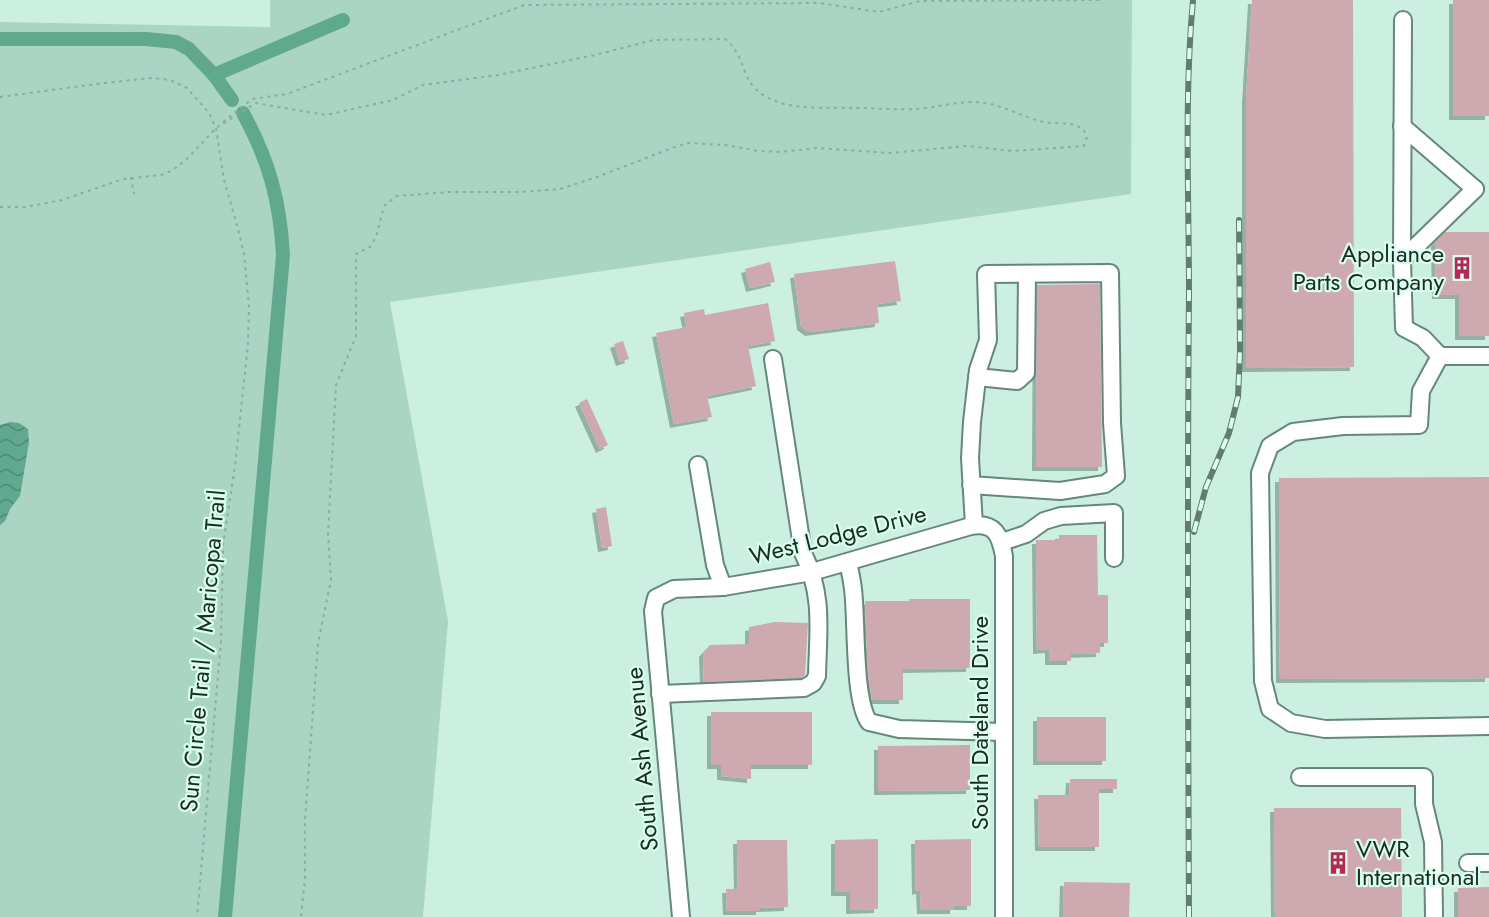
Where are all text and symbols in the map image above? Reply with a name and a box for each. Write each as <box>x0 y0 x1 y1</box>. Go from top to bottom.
place label: Appliance Parts Company <box>1293 236 1444 299</box>
building icon: Appliance Parts Company <box>1449 255 1475 281</box>
street label: Sun Circle Trail / Maricopa Trail <box>171 488 234 814</box>
street label: West Lodge Drive <box>746 496 930 573</box>
street label: South Dateland Drive <box>962 616 997 830</box>
street label: South Ash Avenue <box>616 666 667 852</box>
place label: VWR International <box>1356 831 1480 894</box>
building icon: VWR International <box>1325 850 1351 876</box>

